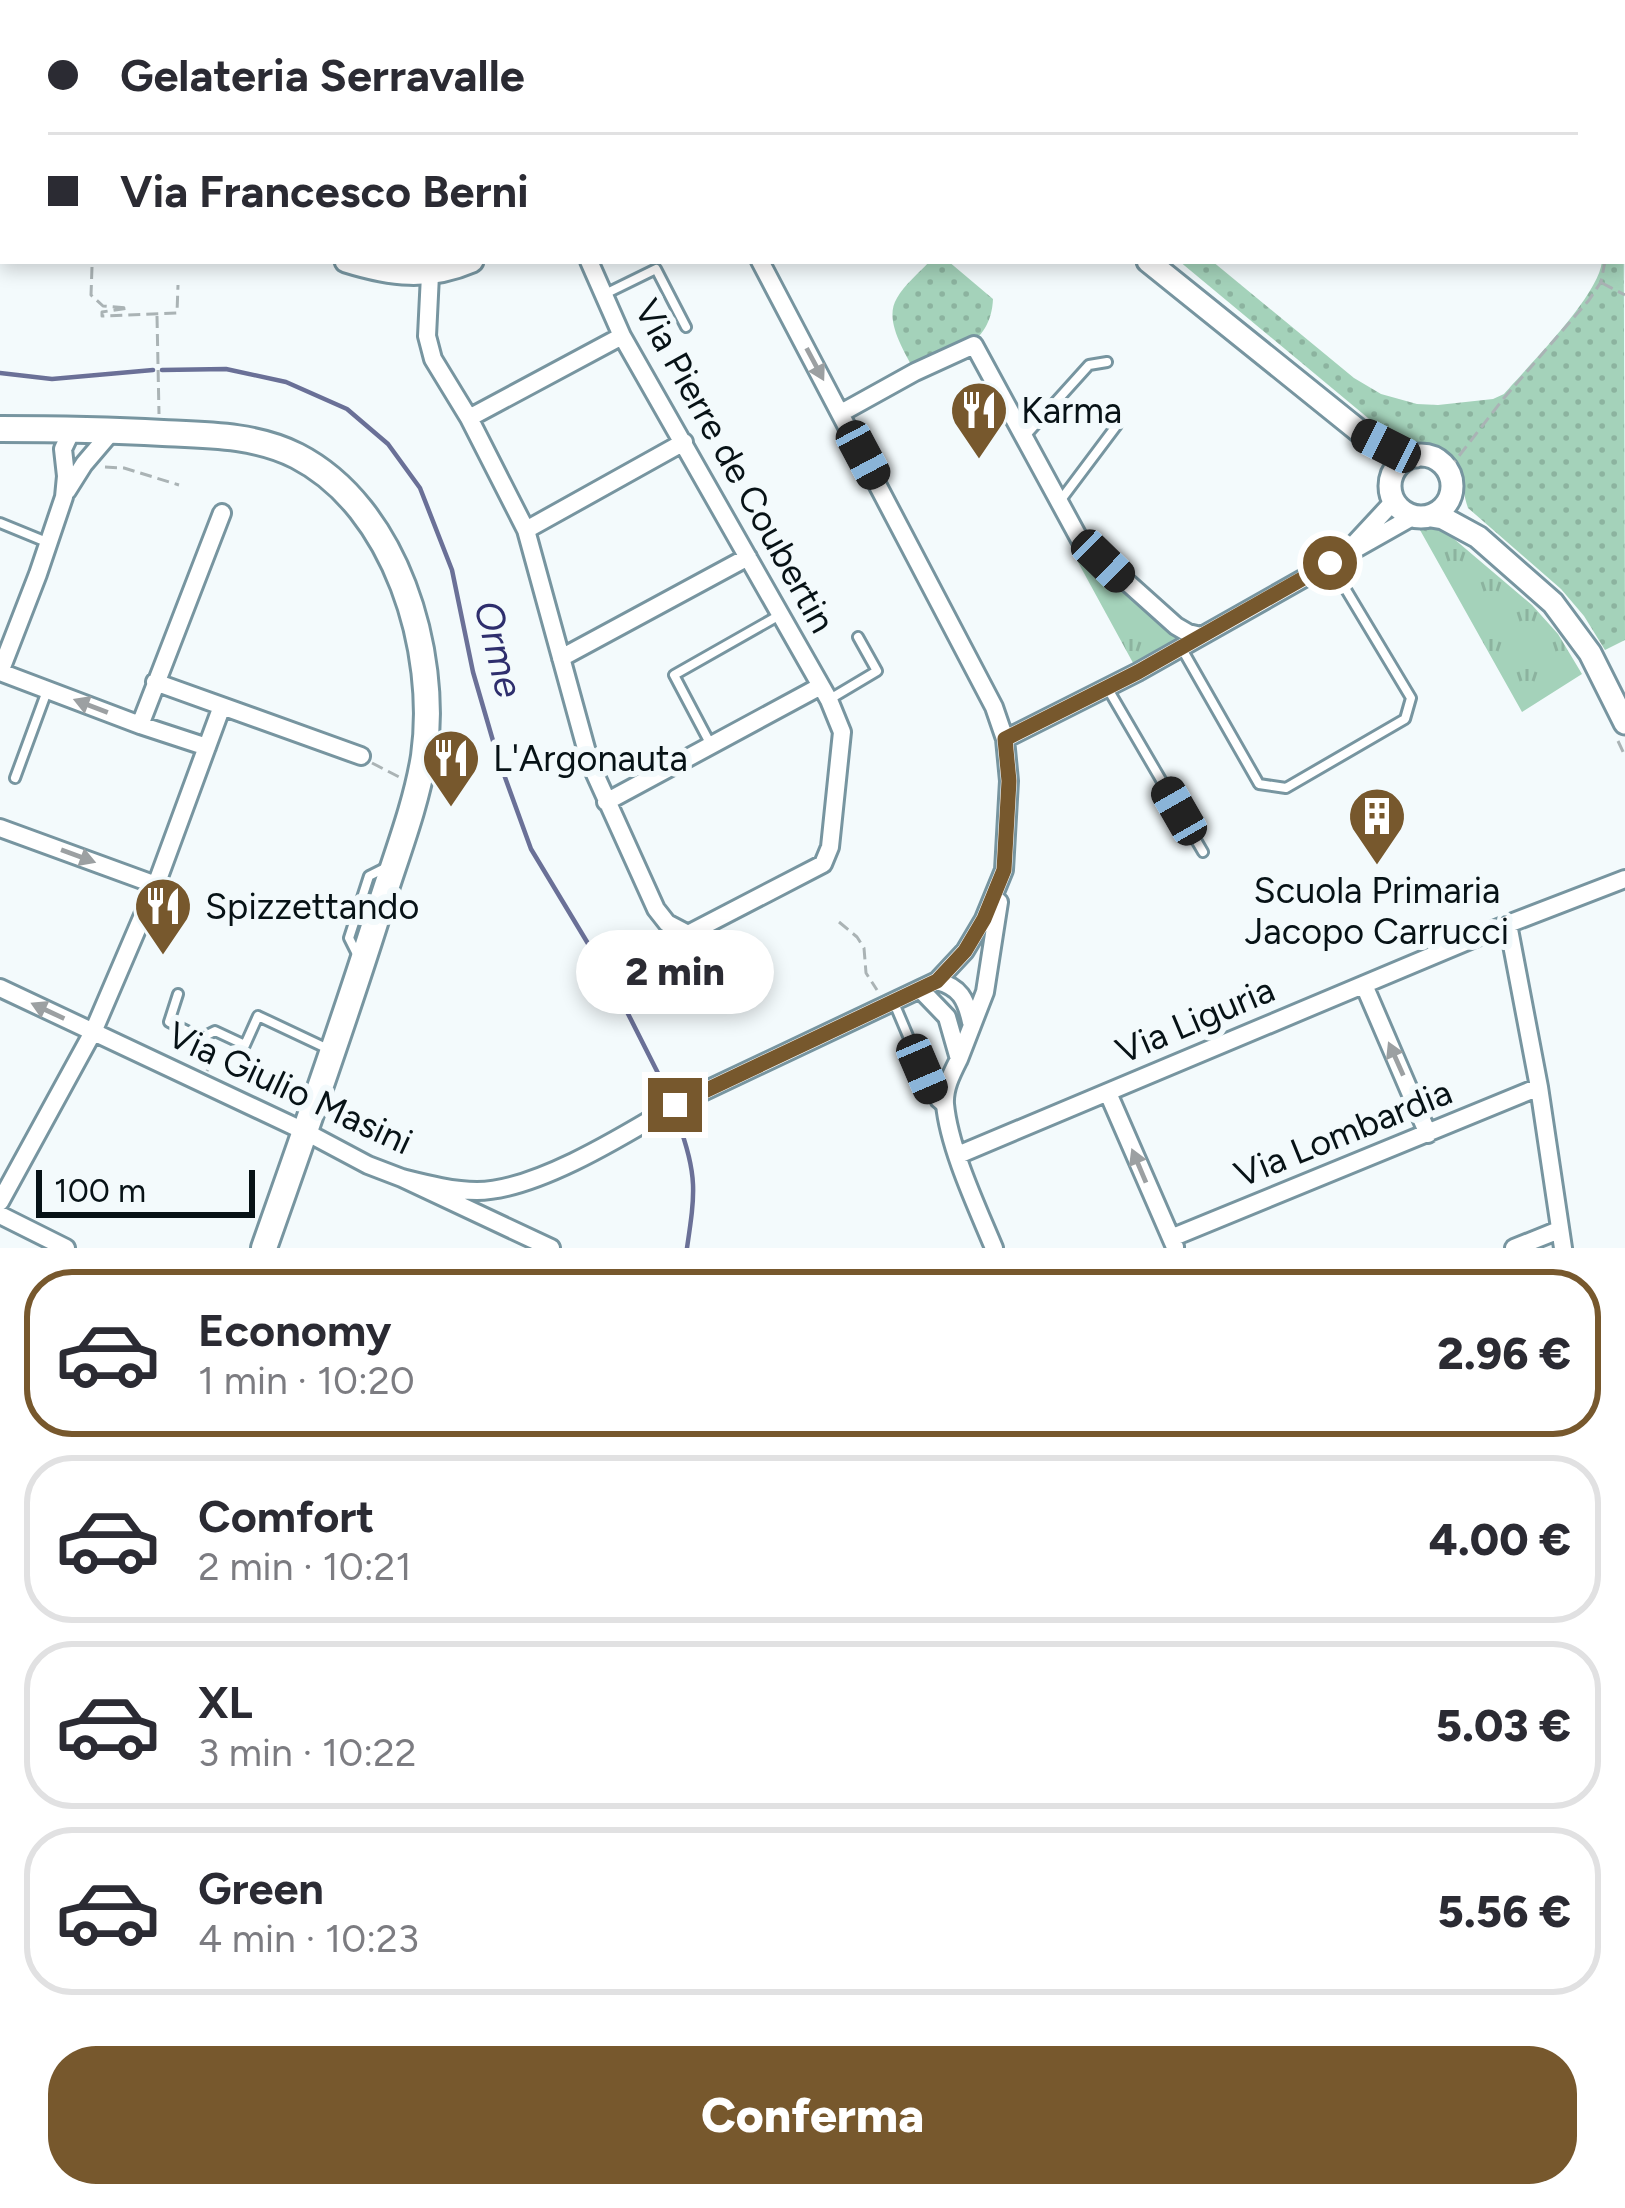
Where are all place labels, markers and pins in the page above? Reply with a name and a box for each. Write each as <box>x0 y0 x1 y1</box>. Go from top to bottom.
restaurant icon: Karma <box>948 379 1010 461</box>
place label: Karma <box>1021 389 1122 432</box>
restaurant icon: L'Argonauta <box>420 727 482 809</box>
place label: L'Argonauta <box>493 737 688 780</box>
building icon: Scuola Primaria Jacopo Carrucci <box>1346 785 1408 867</box>
place label: Scuola Primaria Jacopo Carrucci <box>1245 869 1509 953</box>
restaurant icon: Spizzettando <box>132 875 194 957</box>
place label: Spizzettando <box>205 885 419 928</box>

